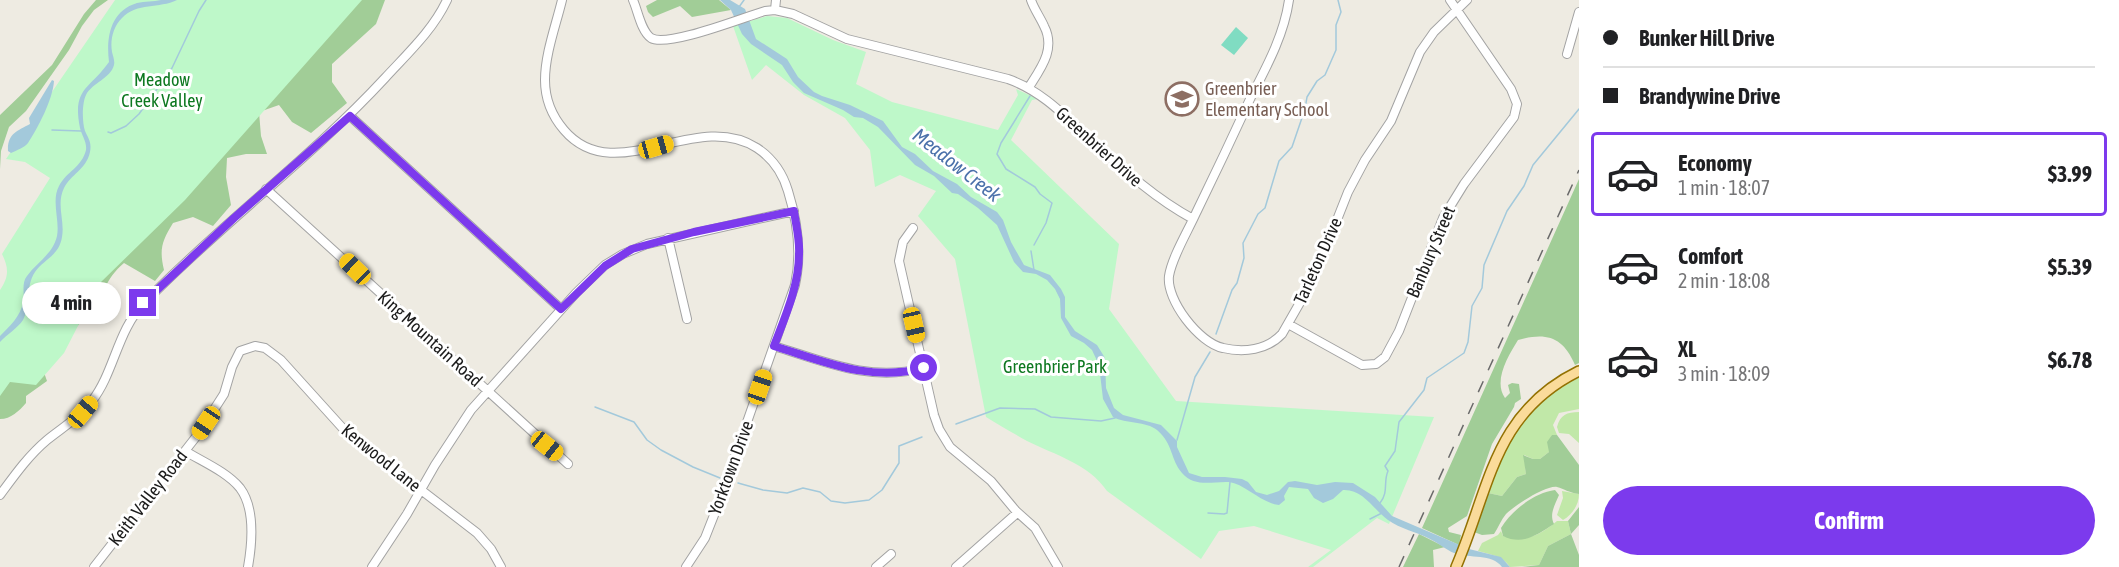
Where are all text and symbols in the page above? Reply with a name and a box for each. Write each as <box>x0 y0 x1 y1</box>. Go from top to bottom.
text: Bunker Hill Drive <box>1639 25 1775 51</box>
park label: Meadow Creek Valley <box>121 69 203 111</box>
place label: Greenbrier Elementary School <box>1205 78 1329 120</box>
school or university icon: Greenbrier Elementary School <box>1164 81 1200 117</box>
text: Brandywine Drive <box>1639 83 1780 109</box>
street label: Greenbrier Drive <box>1052 102 1147 191</box>
water label: Meadow Creek <box>909 123 1006 206</box>
car <box>636 133 676 161</box>
icon: car <box>1606 147 1660 201</box>
text: Economy <box>1678 150 1752 176</box>
text: $3.99 <box>2048 161 2092 187</box>
text: 1 min · 18:07 <box>1678 176 1770 199</box>
street label: Banbury Street <box>1402 203 1459 301</box>
street label: Tarleton Drive <box>1289 214 1346 307</box>
icon: car <box>1606 240 1660 294</box>
text: Comfort <box>1678 243 1743 269</box>
car <box>336 250 374 288</box>
text: $5.39 <box>2048 254 2092 280</box>
text: 2 min · 18:08 <box>1678 269 1770 292</box>
callout: 4 min <box>23 282 122 324</box>
street label: King Mountain Road <box>374 286 487 391</box>
route end <box>129 289 156 316</box>
text: 4 min <box>51 291 92 314</box>
car <box>901 305 927 345</box>
icon: car <box>1606 333 1660 387</box>
text: XL <box>1678 336 1696 362</box>
text: $6.78 <box>2048 347 2092 373</box>
route start <box>910 354 937 381</box>
park label: Greenbrier Park <box>1003 356 1107 377</box>
text: 3 min · 18:09 <box>1678 362 1770 385</box>
car <box>746 367 774 407</box>
car <box>65 392 101 432</box>
car <box>188 403 224 443</box>
street label: Yorktown Drive <box>704 418 757 518</box>
street label: Kenwood Lane <box>337 419 425 496</box>
car <box>527 428 567 464</box>
street label: Keith Valley Road <box>104 446 191 550</box>
button: Confirm <box>1603 486 2095 555</box>

